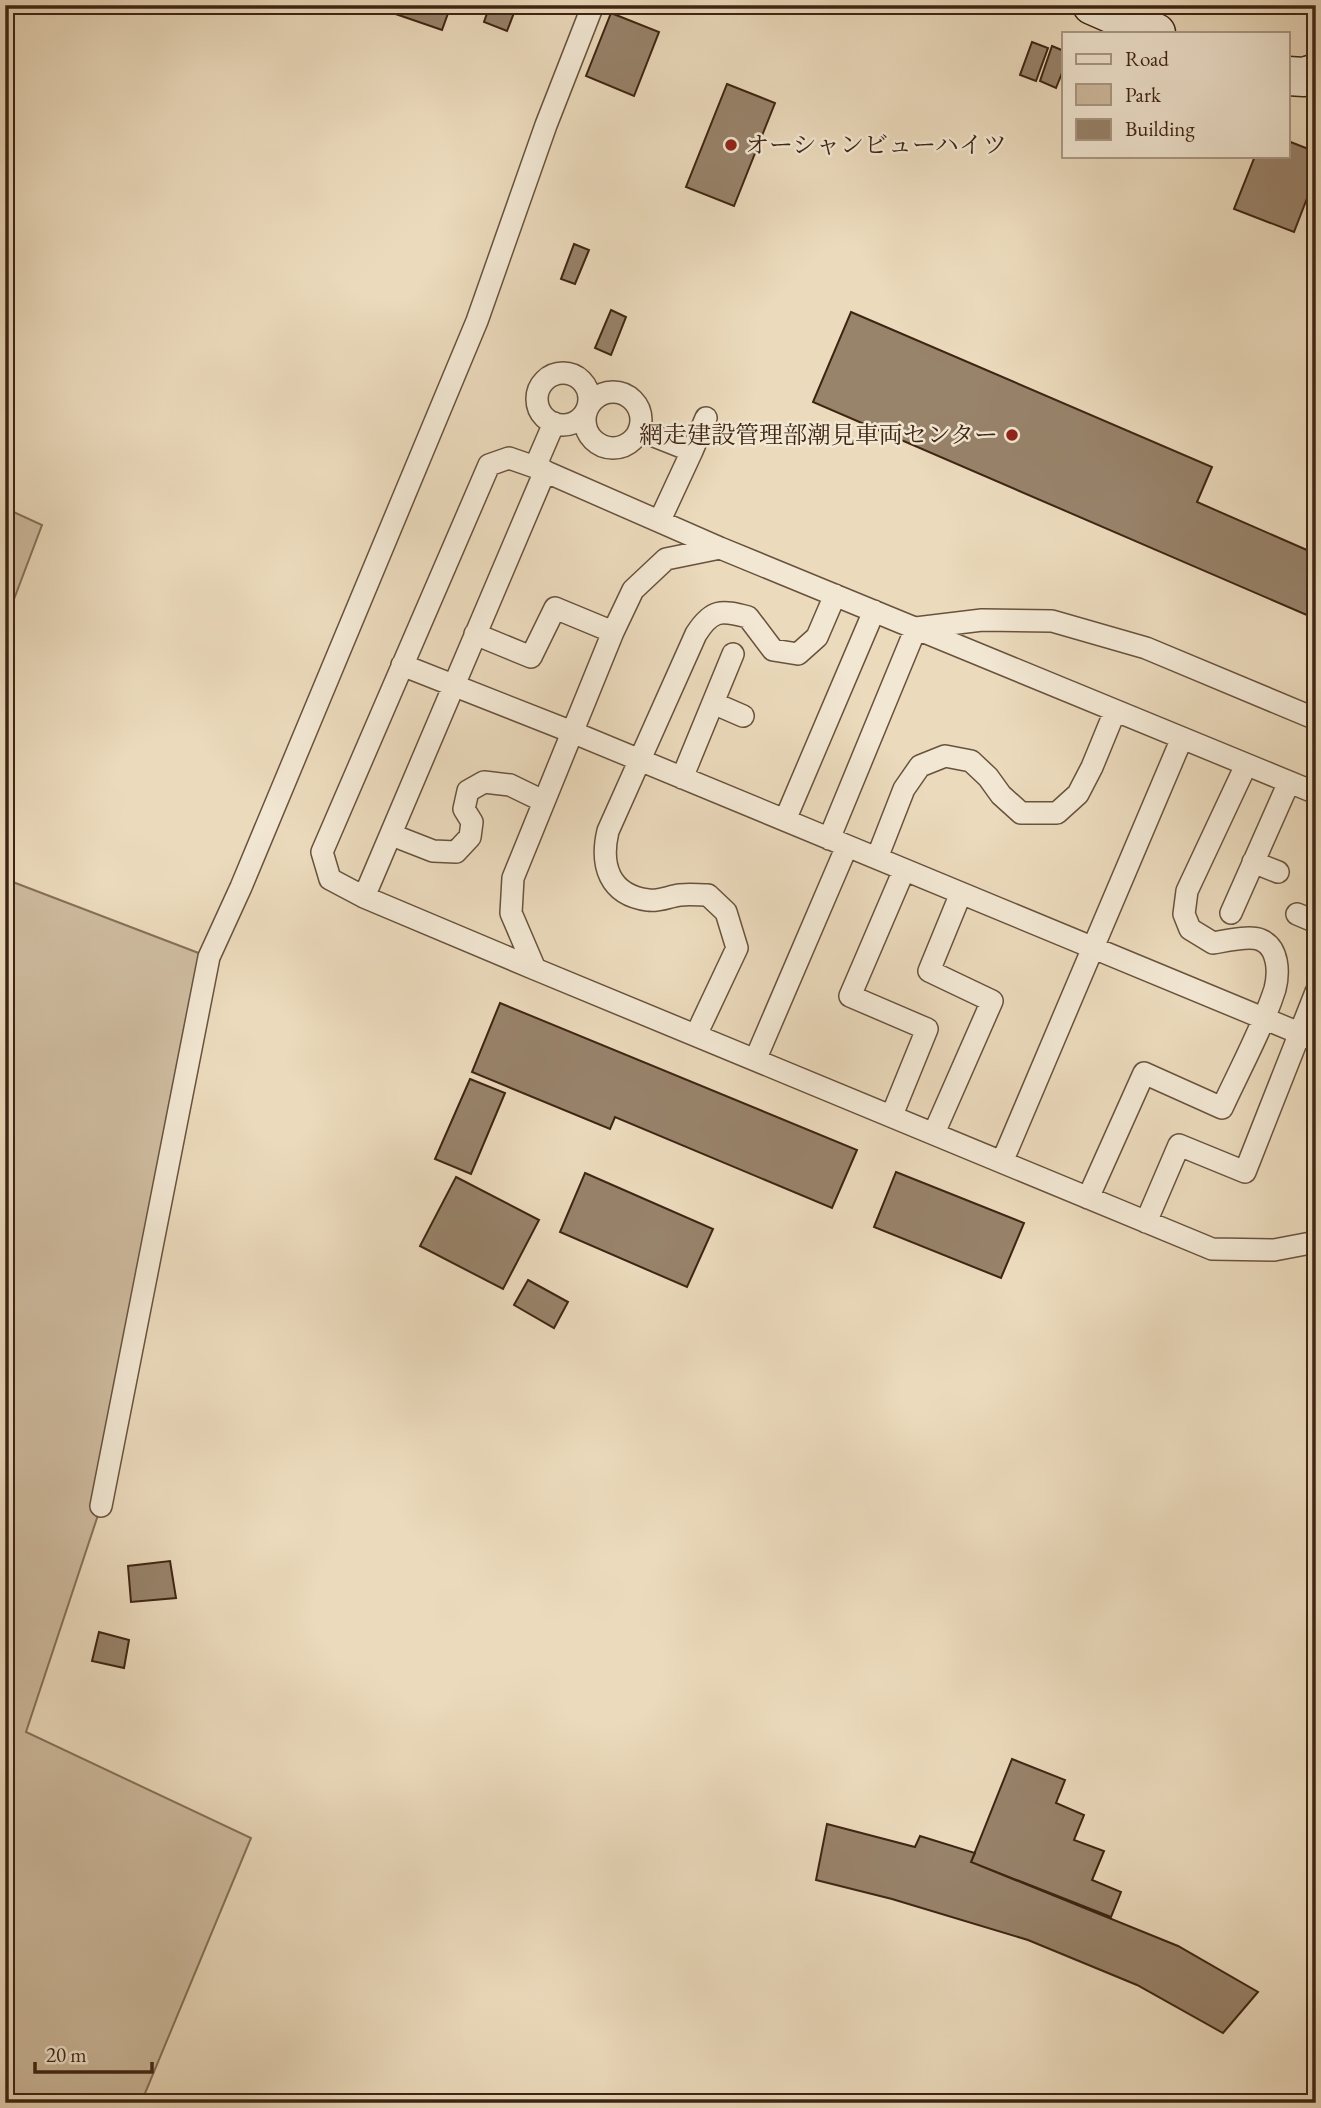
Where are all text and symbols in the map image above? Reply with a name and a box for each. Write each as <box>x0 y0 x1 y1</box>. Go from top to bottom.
legend <box>1062 32 1290 158</box>
text: Road <box>1125 45 1169 72</box>
text: Park <box>1125 81 1162 108</box>
text: Building <box>1125 115 1195 142</box>
place label: オーシャンビューハイツ <box>745 129 1007 160</box>
marker: オーシャンビューハイツ <box>723 137 739 153</box>
place label: 網走建設管理部潮見車両センター <box>639 419 998 450</box>
marker: 網走建設管理部潮見車両センター <box>1004 427 1020 443</box>
scale bar <box>35 2031 152 2075</box>
text: 20 m <box>46 2041 87 2068</box>

